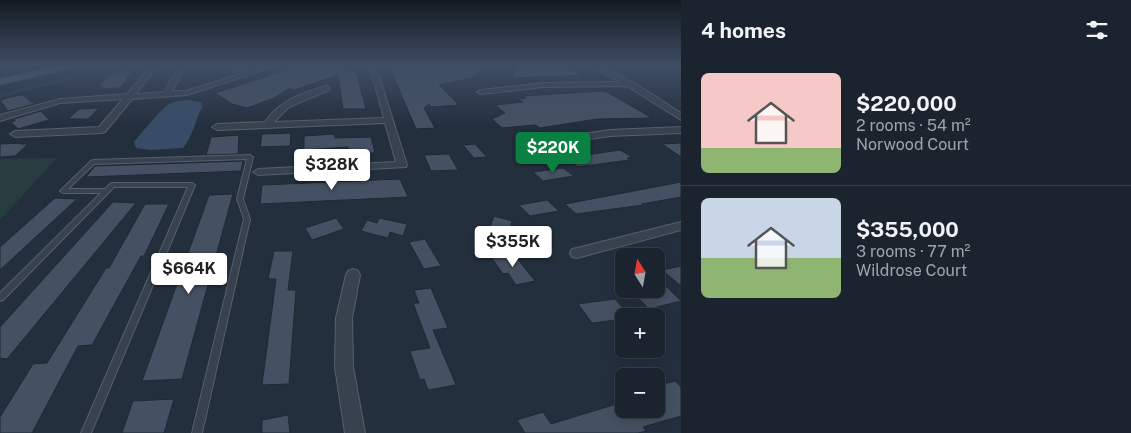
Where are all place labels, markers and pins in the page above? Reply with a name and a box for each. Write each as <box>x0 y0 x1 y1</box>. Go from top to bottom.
pin: $220K <box>518 132 588 174</box>
pin: $328K <box>297 148 367 191</box>
pin: $355K <box>478 226 548 268</box>
pin: $664K <box>154 252 224 295</box>

